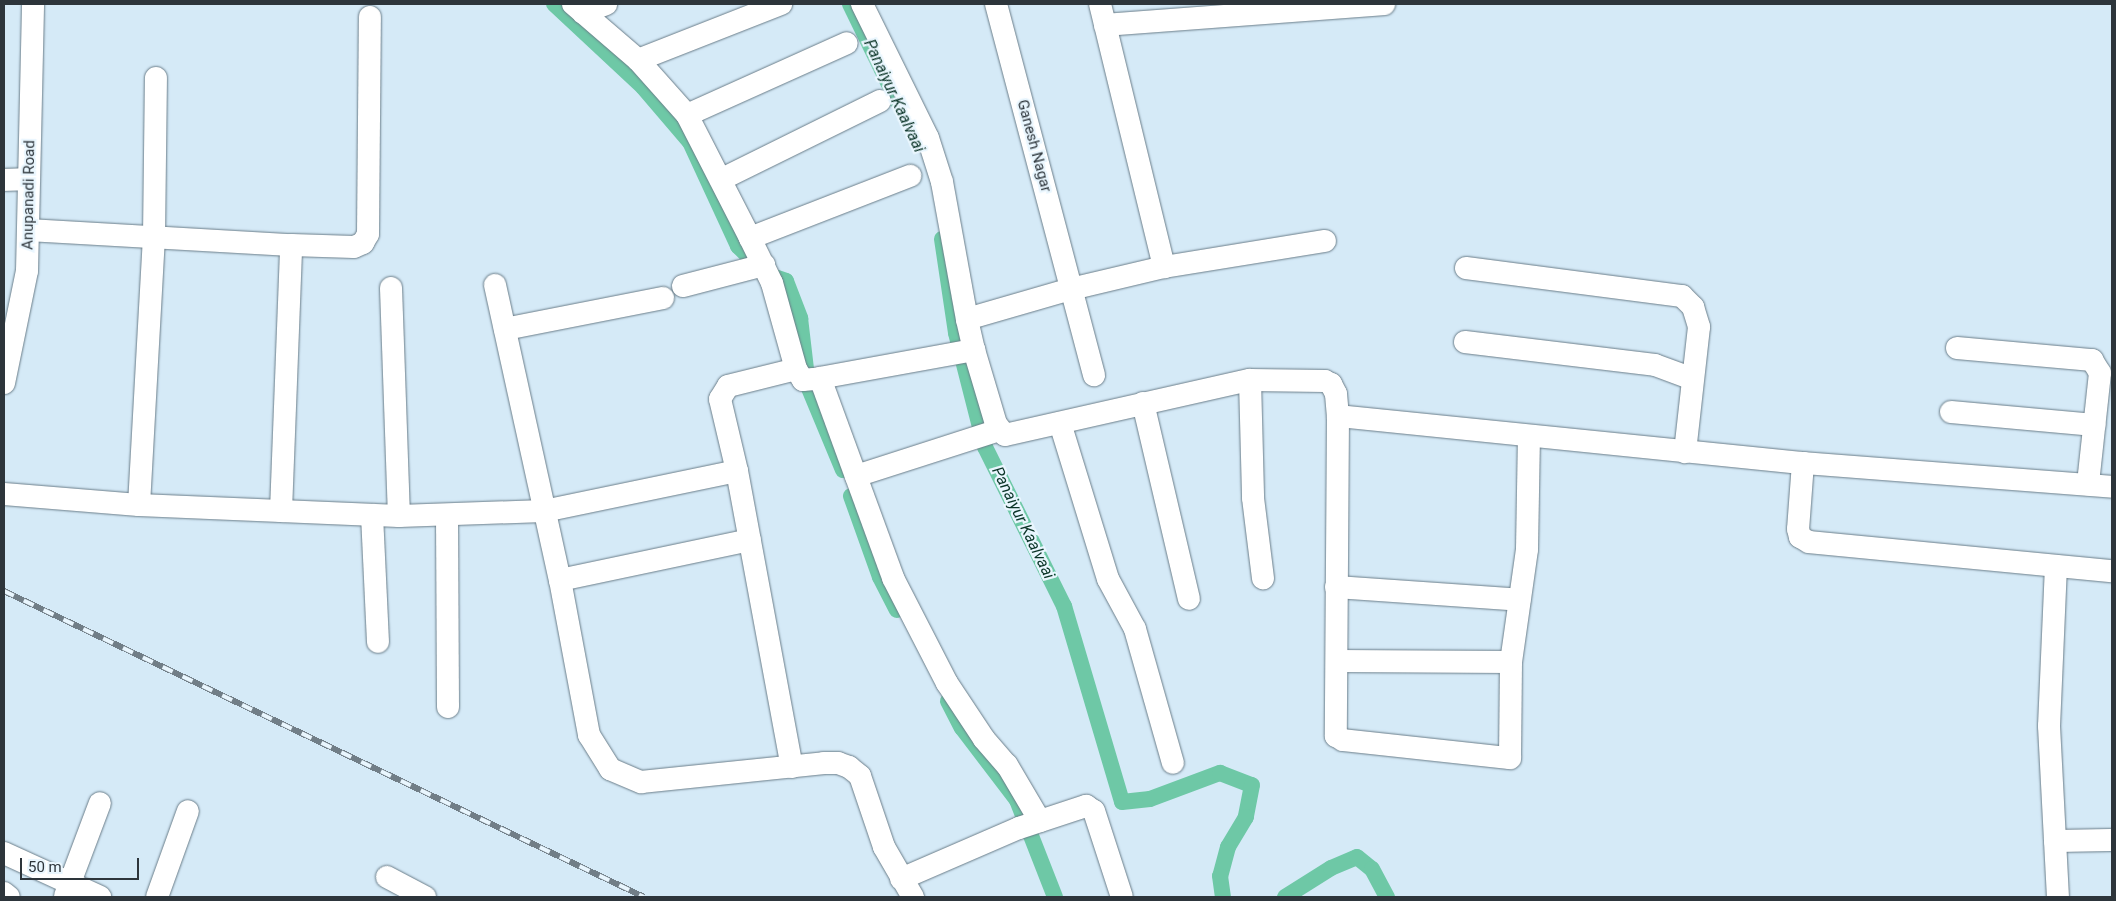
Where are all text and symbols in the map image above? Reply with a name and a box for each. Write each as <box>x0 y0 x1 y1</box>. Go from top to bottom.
water label: Panaiyur Kaalvaai <box>859 36 929 156</box>
street label: Ganesh Nagar <box>1013 98 1055 194</box>
street label: Anupanadi Road <box>19 140 39 250</box>
water label: Panaiyur Kaalvaai <box>988 464 1058 582</box>
scale bar <box>22 848 141 880</box>
text: 50 m <box>28 858 62 876</box>

